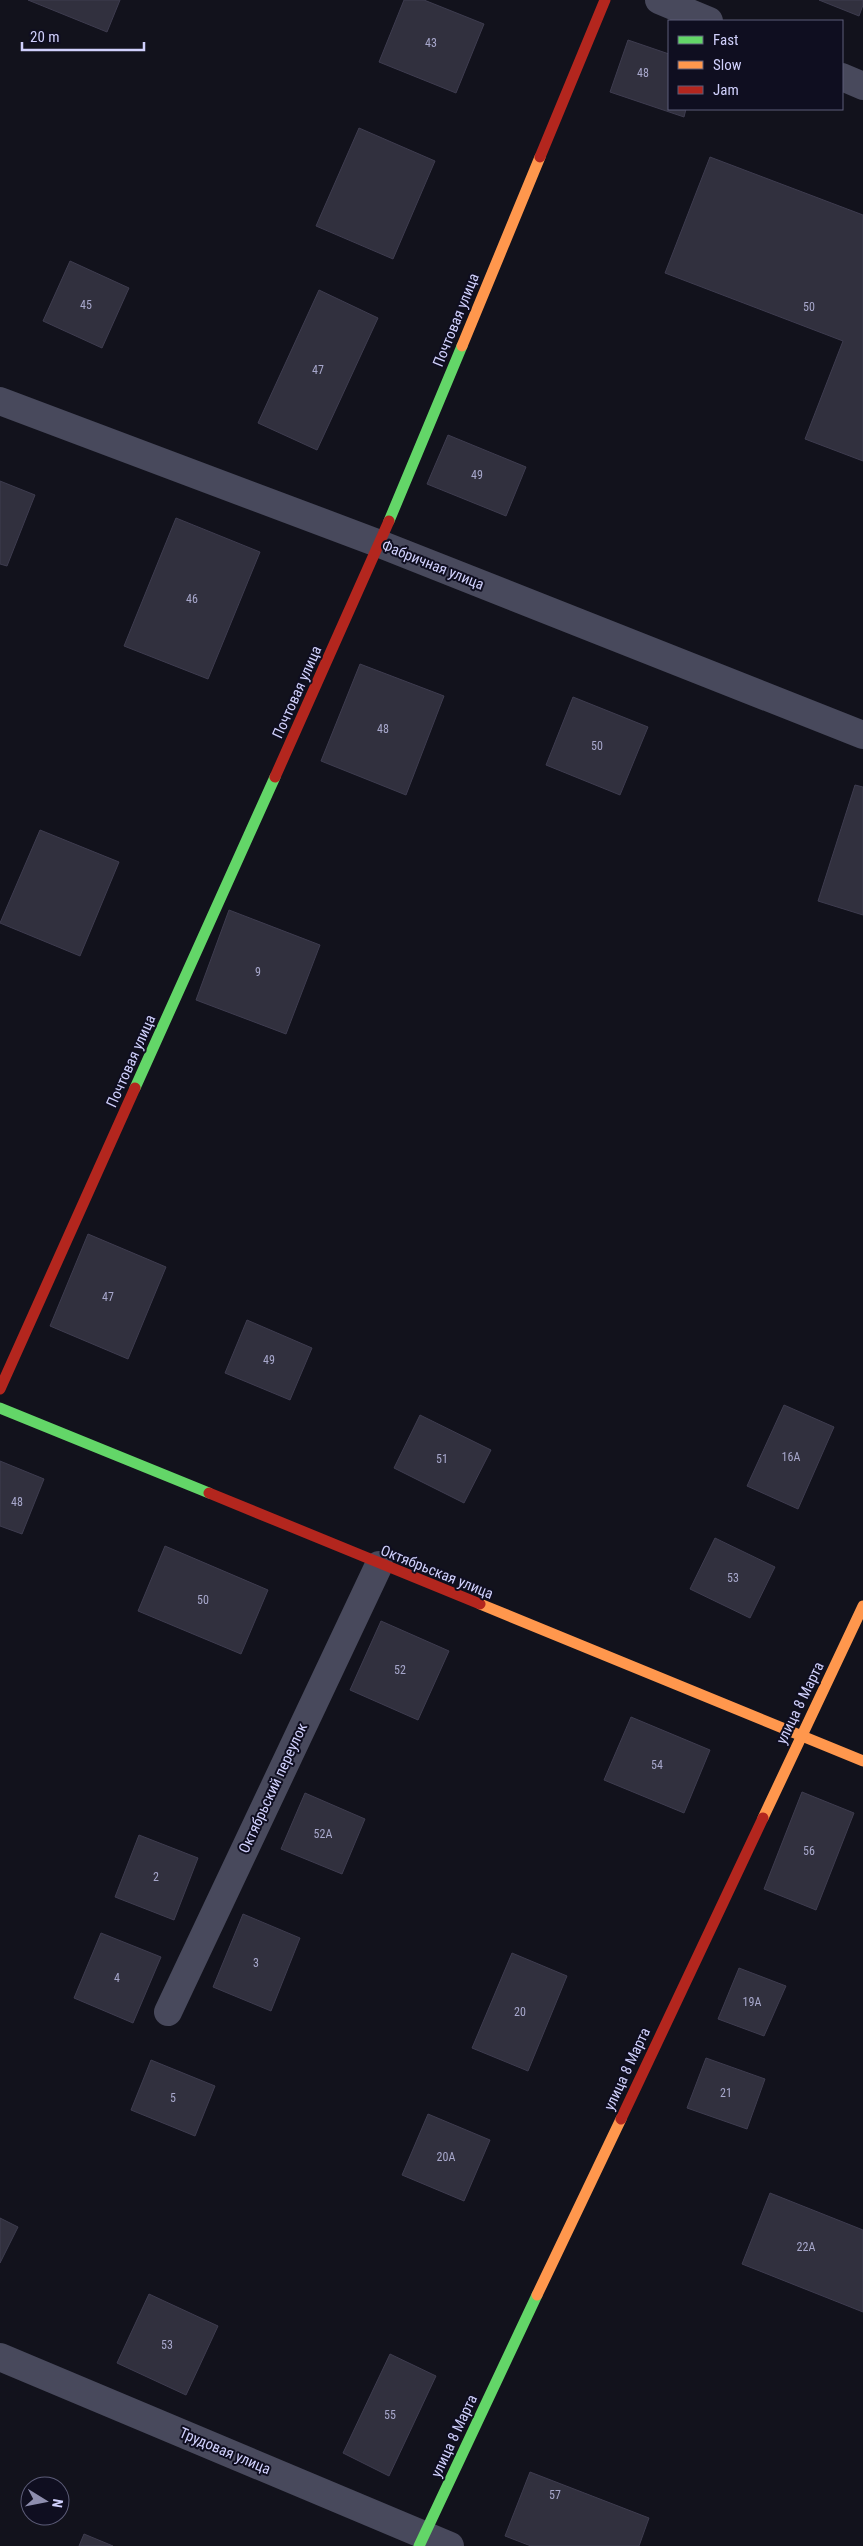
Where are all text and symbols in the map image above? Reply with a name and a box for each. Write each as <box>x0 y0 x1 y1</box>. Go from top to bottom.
scale bar <box>22 20 145 52</box>
legend <box>668 20 843 110</box>
text: 20 m <box>30 28 60 46</box>
text: Fast <box>713 31 738 49</box>
house number: 43 <box>425 36 437 50</box>
text: Slow <box>713 56 742 74</box>
house number: 48 <box>637 66 649 80</box>
text: Jam <box>713 81 739 99</box>
street label: Почтовая улица <box>429 271 483 369</box>
house number: 45 <box>80 298 92 312</box>
house number: 50 <box>803 300 815 314</box>
house number: 47 <box>312 363 324 377</box>
house number: 49 <box>471 468 483 482</box>
street label: Фабричная улица <box>379 536 487 594</box>
house number: 46 <box>186 592 198 606</box>
street label: Почтовая улица <box>269 643 325 741</box>
house number: 48 <box>377 722 389 736</box>
house number: 50 <box>591 739 603 753</box>
house number: 9 <box>255 965 261 979</box>
street label: Почтовая улица <box>103 1012 159 1110</box>
house number: 47 <box>102 1290 114 1304</box>
house number: 49 <box>263 1353 275 1367</box>
house number: 16А <box>782 1450 800 1464</box>
house number: 51 <box>436 1452 448 1466</box>
house number: 48 <box>11 1495 23 1509</box>
street label: Октябрьская улица <box>378 1541 496 1603</box>
house number: 53 <box>727 1571 739 1585</box>
house number: 50 <box>197 1593 209 1607</box>
street label: улица 8 Марта <box>772 1659 828 1747</box>
house number: 52 <box>394 1663 406 1677</box>
street label: Октябрьский переулок <box>235 1720 311 1856</box>
house number: 54 <box>651 1758 663 1772</box>
house number: 52А <box>314 1827 332 1841</box>
house number: 56 <box>803 1844 815 1858</box>
house number: 2 <box>153 1870 159 1884</box>
house number: 3 <box>253 1956 259 1970</box>
house number: 4 <box>114 1971 120 1985</box>
house number: 19А <box>743 1995 761 2009</box>
house number: 20 <box>514 2005 526 2019</box>
street label: улица 8 Марта <box>600 2025 654 2113</box>
house number: 21 <box>720 2086 732 2100</box>
house number: 5 <box>170 2091 176 2105</box>
house number: 20А <box>437 2150 455 2164</box>
house number: 22А <box>797 2240 815 2254</box>
house number: 53 <box>161 2338 173 2352</box>
street label: улица 8 Марта <box>427 2392 481 2480</box>
house number: 55 <box>384 2408 396 2422</box>
street label: Трудовая улица <box>177 2424 273 2478</box>
north arrow <box>20 2476 70 2526</box>
house number: 57 <box>549 2488 561 2502</box>
text: N <box>49 2498 66 2509</box>

